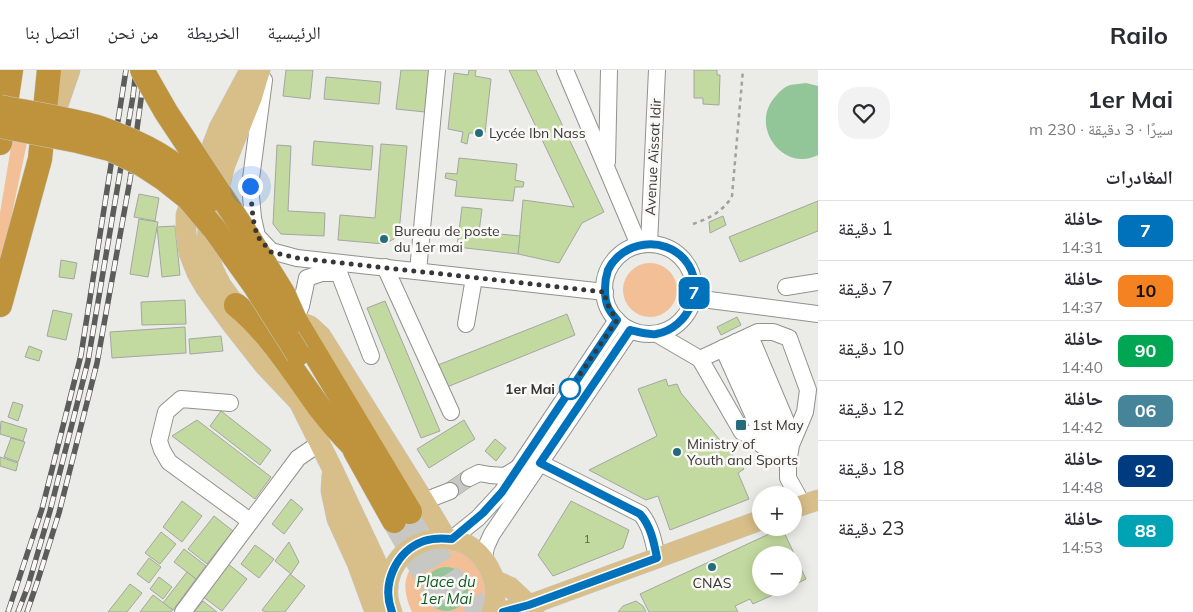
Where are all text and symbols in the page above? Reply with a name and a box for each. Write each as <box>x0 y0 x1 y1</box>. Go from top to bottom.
text: Railo <box>1110 20 1168 50</box>
text: اتصل بنا <box>25 21 80 44</box>
text: من نحن <box>108 21 158 44</box>
text: الخريطة <box>186 21 239 44</box>
text: الرئيسية <box>267 21 321 44</box>
text: 1er Mai <box>1087 84 1173 114</box>
button: heart <box>838 87 890 139</box>
street label: Avenue Aïssat Idir <box>641 97 665 216</box>
text: سيرًا · 3 دقيقة · 230 m <box>1029 119 1173 139</box>
place label: Lycée Ibn Nass <box>489 124 586 142</box>
marker: Lycée Ibn Nass <box>473 127 485 139</box>
text: المغادرات <box>1106 165 1173 189</box>
your location <box>238 174 263 199</box>
text: حافلة <box>1064 206 1103 230</box>
text: 1 دقيقة <box>838 216 893 240</box>
text: 7 <box>1140 219 1151 242</box>
place label: Bureau de poste du 1er mai <box>394 222 500 256</box>
marker: Bureau de poste du 1er mai <box>378 233 390 245</box>
text: 14:31 <box>1061 237 1103 257</box>
text: حافلة <box>1064 266 1103 290</box>
text: 7 دقيقة <box>838 276 893 300</box>
line badge: 7 <box>678 277 710 309</box>
text: 10 <box>1135 279 1156 302</box>
text: 7 <box>689 281 699 304</box>
text: 14:37 <box>1061 297 1103 317</box>
text: حافلة <box>1064 326 1103 350</box>
text: 10 دقيقة <box>838 336 904 360</box>
text: 90 <box>1135 339 1156 362</box>
text: 14:40 <box>1061 357 1103 377</box>
marker: 1er Mai <box>559 378 581 400</box>
place label: 1er Mai <box>505 380 555 398</box>
text: حافلة <box>1064 386 1103 410</box>
text: 12 دقيقة <box>838 396 904 420</box>
text: 06 <box>1135 399 1156 422</box>
place label: 1st May <box>752 416 804 434</box>
text: 14:42 <box>1061 417 1103 437</box>
marker: 1st May <box>734 418 748 432</box>
place label: Ministry of Youth and Sports <box>686 435 798 469</box>
marker: Ministry of Youth and Sports <box>671 446 683 458</box>
text: حافلة <box>1064 446 1103 470</box>
text: 18 دقيقة <box>838 456 904 480</box>
text: 92 <box>1135 459 1156 482</box>
text: 14:48 <box>1061 477 1103 497</box>
map controls <box>752 486 802 596</box>
button: + <box>752 486 802 536</box>
text: حافلة <box>1064 506 1103 530</box>
text: 23 دقيقة <box>838 516 904 540</box>
text: 88 <box>1135 519 1156 542</box>
house number: 1 <box>584 532 590 546</box>
text: 14:53 <box>1061 537 1103 557</box>
button: − <box>752 546 802 596</box>
marker: CNAS <box>706 561 718 573</box>
water label: Place du 1er Mai <box>416 572 476 608</box>
place label: CNAS <box>693 574 732 592</box>

